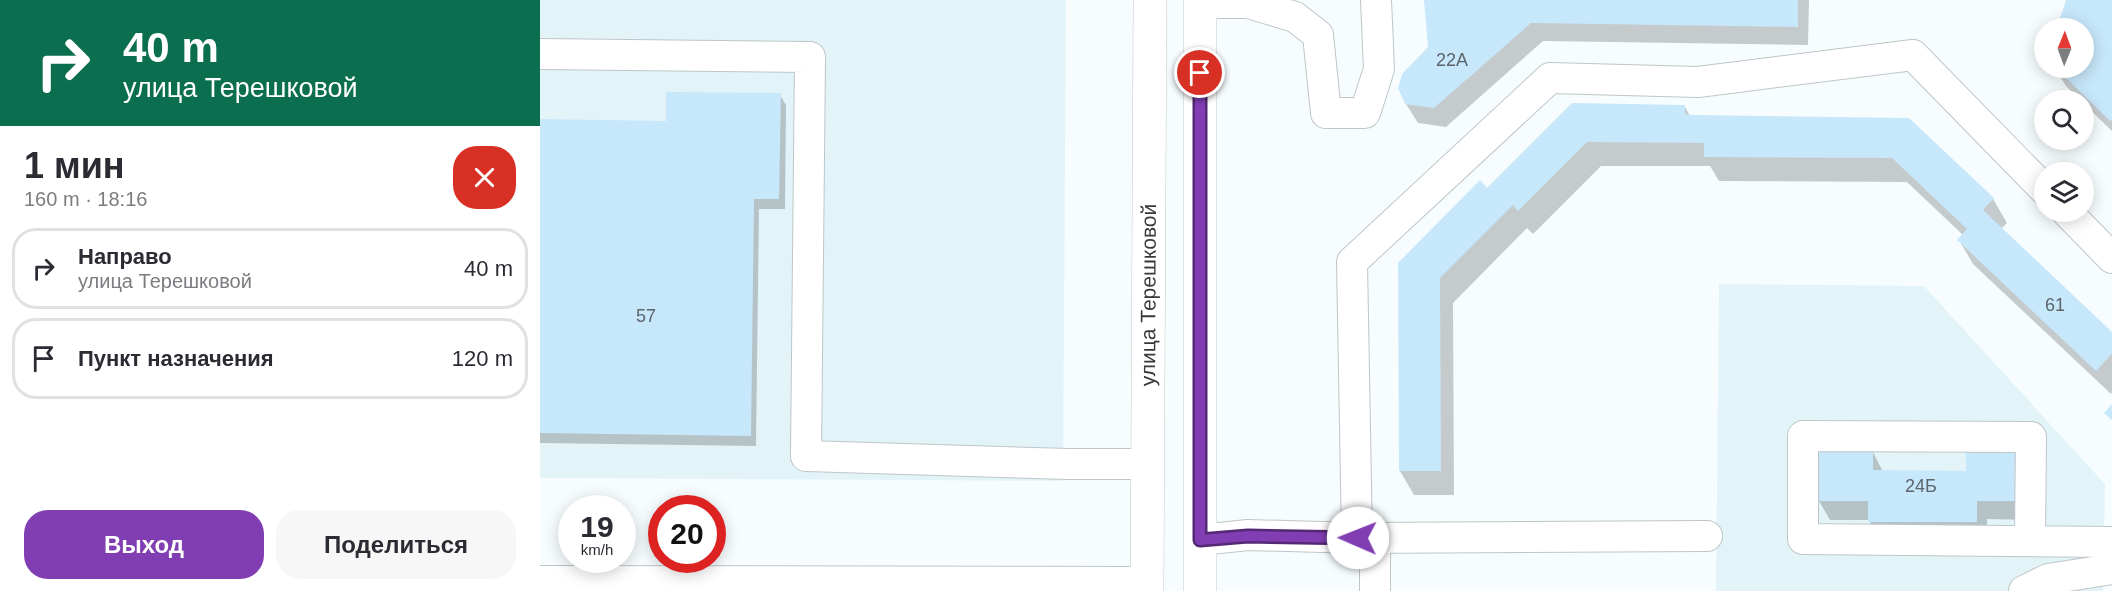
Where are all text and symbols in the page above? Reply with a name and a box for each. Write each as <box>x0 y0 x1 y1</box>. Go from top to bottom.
north arrow <box>2034 18 2094 78</box>
map controls <box>2034 18 2094 222</box>
icon: right <box>24 24 102 102</box>
text: 40 m <box>123 24 219 71</box>
pin <box>1174 47 1225 98</box>
house number: 22А <box>1436 50 1468 70</box>
icon: arrive <box>1183 56 1216 89</box>
text: улица Терешковой <box>123 73 358 103</box>
button: search <box>2034 90 2094 150</box>
text: 1 мин <box>24 145 125 186</box>
button: close <box>453 146 516 209</box>
button: layers <box>2034 162 2094 222</box>
text: 160 m · 18:16 <box>24 188 147 210</box>
street label: улица Терешковой <box>1136 204 1160 386</box>
text: Направо <box>78 244 172 269</box>
icon: right <box>27 252 60 285</box>
text: 40 m <box>464 256 513 281</box>
text: улица Терешковой <box>78 270 252 292</box>
house number: 61 <box>2045 295 2065 315</box>
house number: 57 <box>636 306 656 326</box>
icon: arrive <box>27 342 60 375</box>
text: Пункт назначения <box>78 346 274 371</box>
text: 120 m <box>452 346 513 371</box>
house number: 24Б <box>1905 476 1937 496</box>
speed limit sign: 20 <box>648 495 726 573</box>
position arrow <box>1326 506 1390 570</box>
button: Выход <box>24 510 264 579</box>
button: Поделиться <box>276 510 516 579</box>
text: 19 <box>580 510 614 543</box>
text: km/h <box>581 541 613 558</box>

